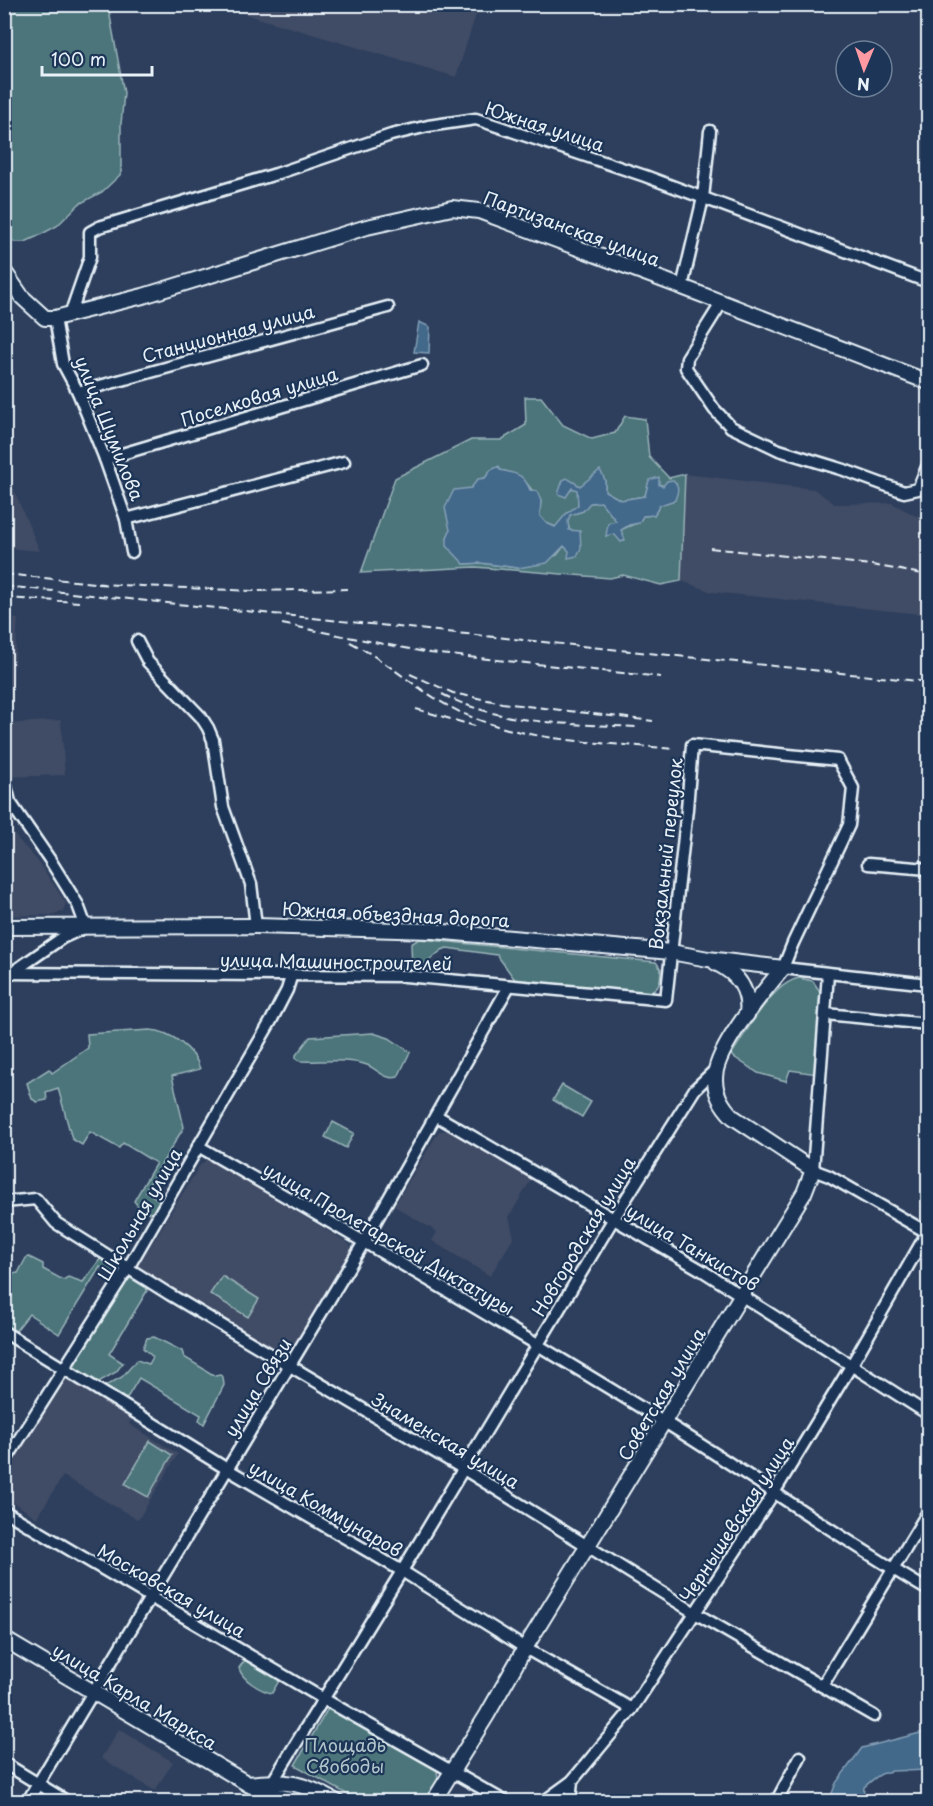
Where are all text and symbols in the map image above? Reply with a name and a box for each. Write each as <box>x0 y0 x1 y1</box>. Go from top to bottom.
scale bar <box>42 39 152 77</box>
north arrow <box>834 39 894 99</box>
text: 100 m <box>51 45 106 72</box>
text: N <box>857 73 870 97</box>
street label: Южная улица <box>482 94 609 158</box>
street label: Партизанская улица <box>480 184 665 273</box>
street label: Станционная улица <box>139 297 318 369</box>
street label: улица Шумилова <box>69 352 152 505</box>
street label: Поселковая улица <box>177 359 342 433</box>
street label: Вокзальный переулок <box>641 756 689 951</box>
street label: Южная объездная дорога <box>282 895 511 933</box>
street label: улица Машиностроителей <box>220 945 452 977</box>
street label: Школьная улица <box>90 1142 188 1285</box>
street label: Новгородская улица <box>524 1150 642 1321</box>
street label: улица Пролетарской Диктатуры <box>258 1155 520 1321</box>
street label: улица Танкистов <box>622 1197 764 1297</box>
street label: Советская улица <box>611 1322 712 1466</box>
street label: улица Связи <box>217 1332 297 1442</box>
street label: Знаменская улица <box>366 1385 526 1495</box>
street label: Чернышевская улица <box>672 1430 800 1607</box>
street label: улица Коммунаров <box>244 1453 408 1563</box>
street label: Московская улица <box>93 1536 252 1644</box>
street label: улица Карла Маркса <box>48 1636 223 1756</box>
park label: Площадь Свободы <box>304 1731 386 1779</box>

